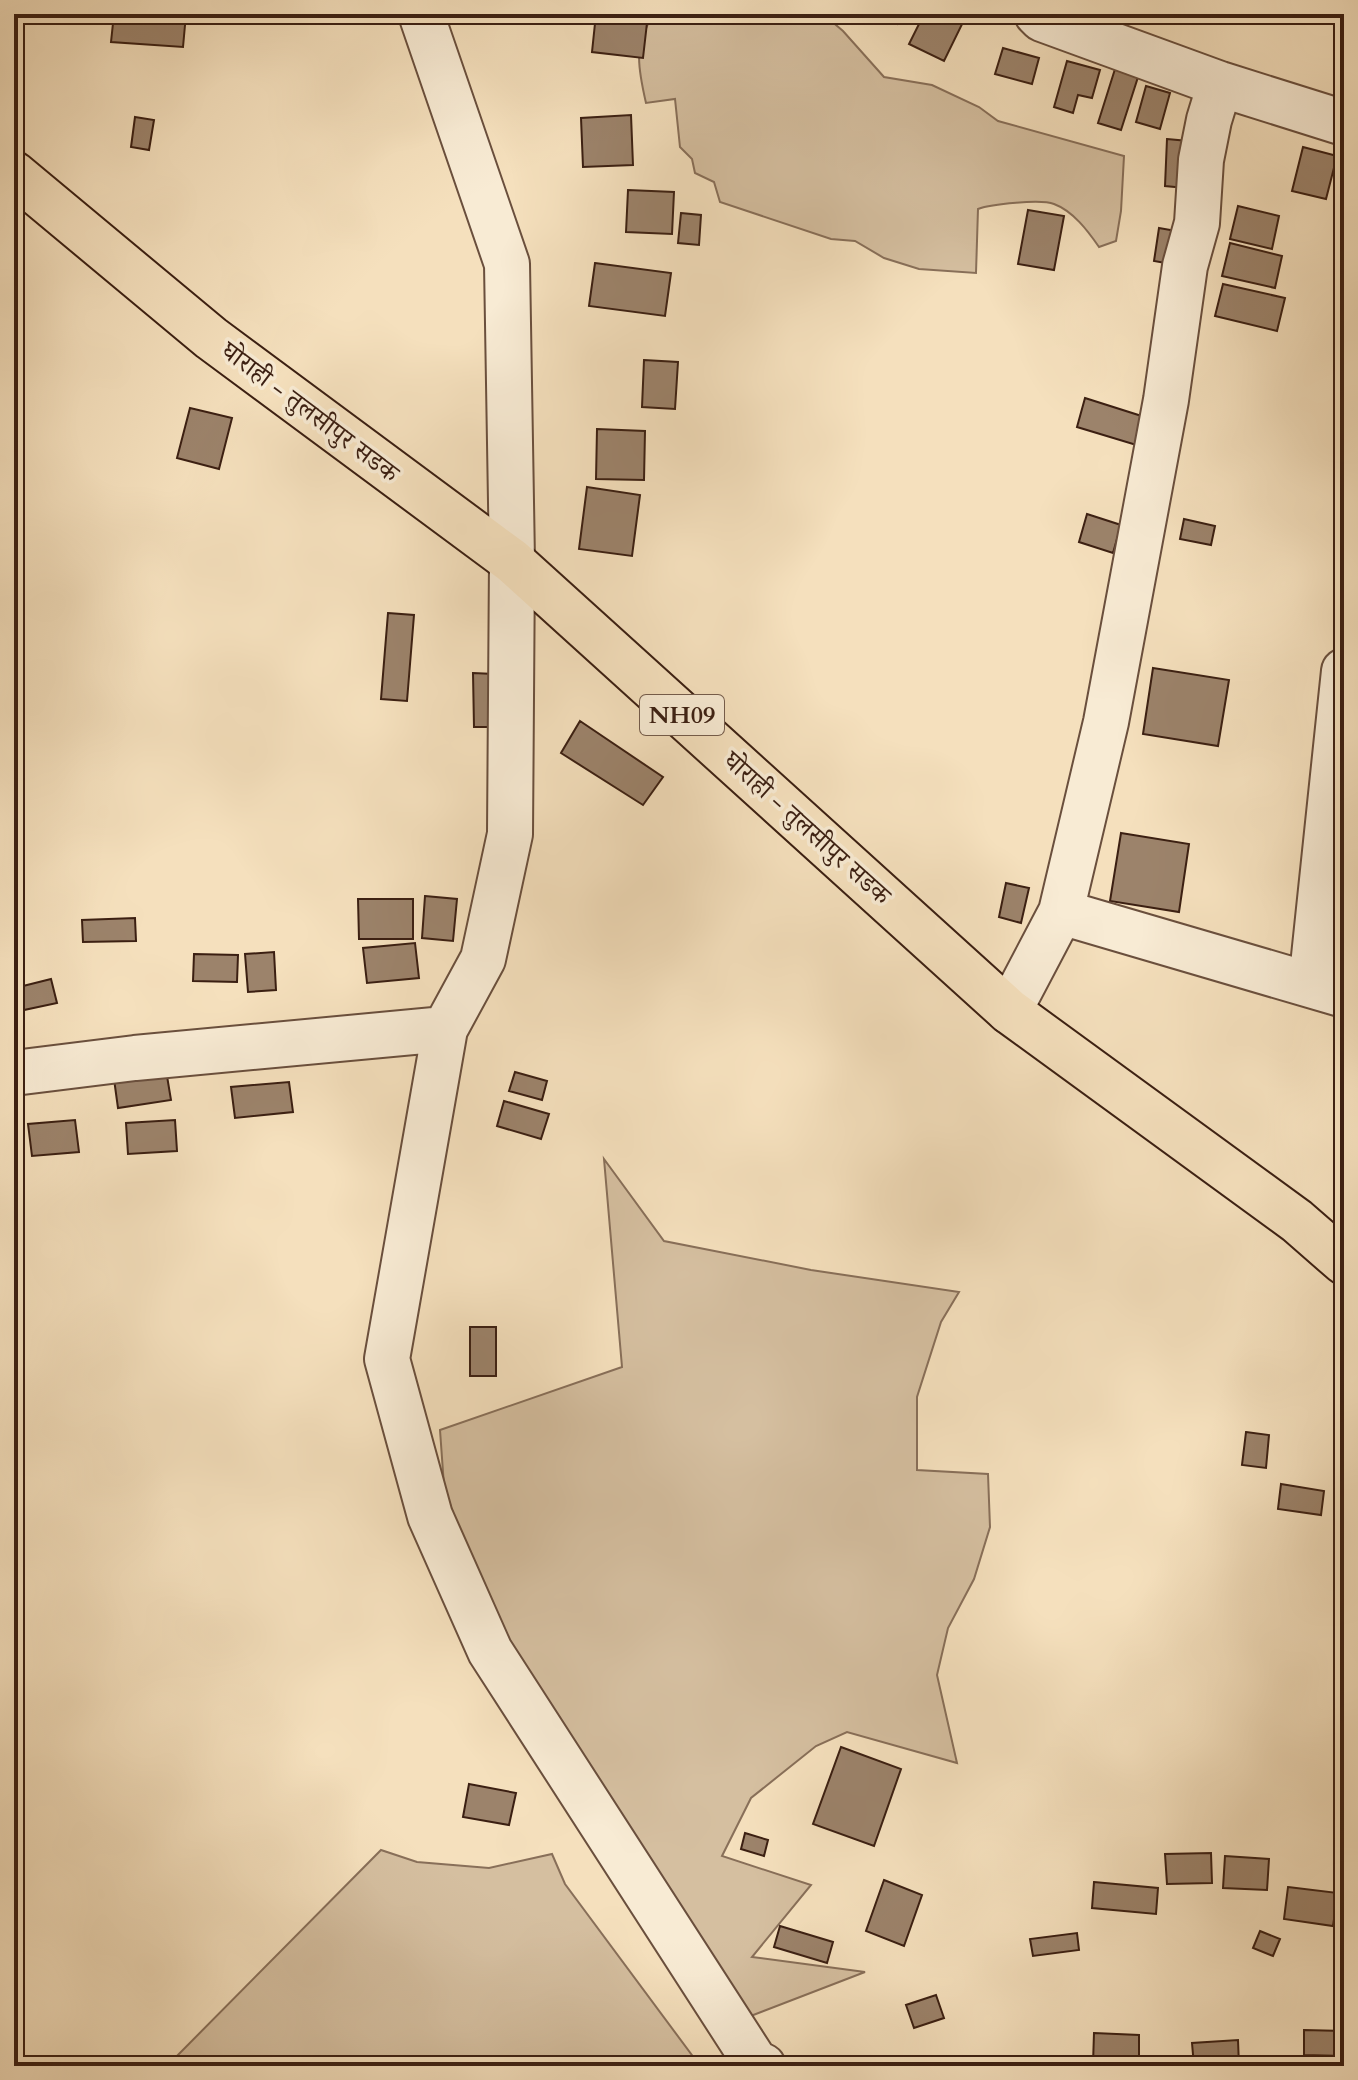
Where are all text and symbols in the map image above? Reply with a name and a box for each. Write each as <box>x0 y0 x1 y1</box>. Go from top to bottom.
street label: घोराही - तुलसीपुर सडक <box>212 332 407 491</box>
road number: NH09 <box>640 695 724 735</box>
street label: घोराही - तुलसीपुर सडक <box>714 742 899 914</box>

